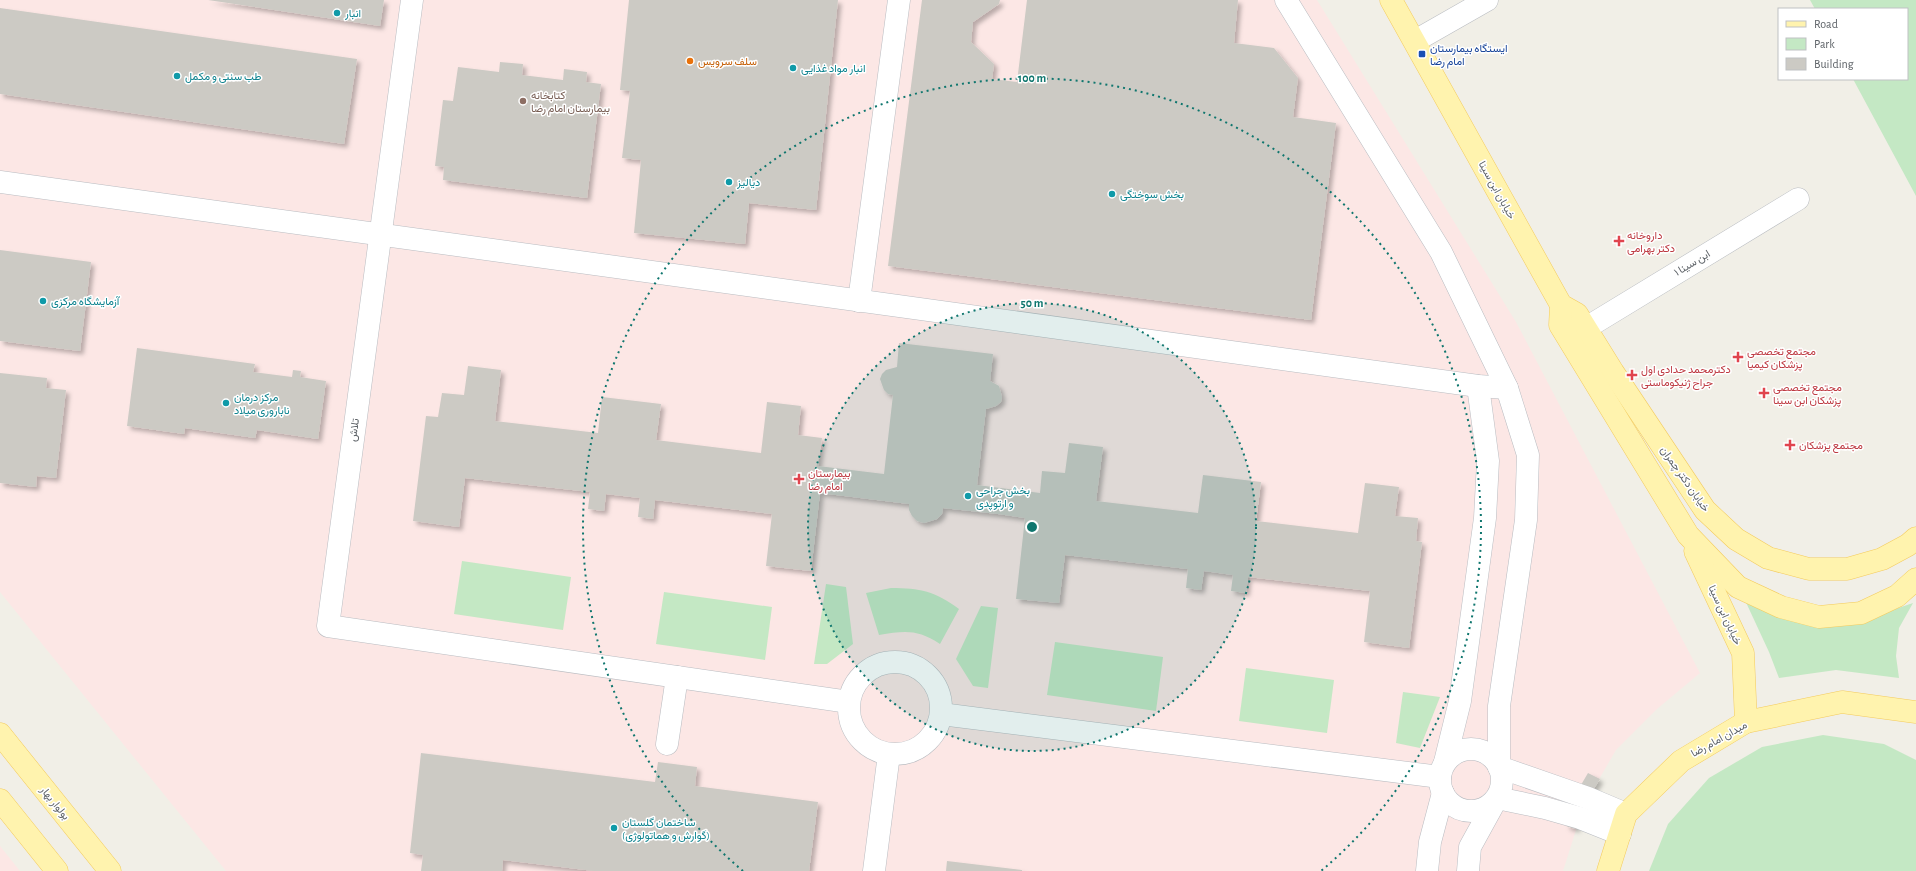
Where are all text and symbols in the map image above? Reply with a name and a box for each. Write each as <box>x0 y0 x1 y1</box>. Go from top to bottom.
marker: انبار <box>332 8 342 18</box>
place label: انبار <box>344 8 361 20</box>
legend <box>1778 8 1908 80</box>
text: Road <box>1814 18 1838 30</box>
text: Park <box>1814 38 1835 50</box>
place label: ایستگاه بیمارستان امام رضا <box>1430 43 1507 69</box>
marker: ایستگاه بیمارستان امام رضا <box>1417 49 1427 59</box>
marker: سلف سرویس <box>685 56 695 66</box>
place label: سلف سرویس <box>698 56 757 68</box>
text: Building <box>1814 58 1854 70</box>
marker: انبار مواد غذایی <box>788 63 798 73</box>
place label: انبار مواد غذایی <box>801 63 866 75</box>
marker: طب سنتی و مکمل <box>172 71 182 81</box>
place label: طب سنتی و مکمل <box>185 71 261 83</box>
text: 100 m <box>1018 72 1046 84</box>
place label: کتابخانه بیمارستان امام رضا <box>531 90 610 116</box>
marker: کتابخانه بیمارستان امام رضا <box>518 96 528 106</box>
street label: خیابان ابن سینا <box>1476 159 1517 221</box>
marker: دیالیز <box>724 177 734 187</box>
place label: دیالیز <box>736 177 760 189</box>
marker: بخش سوختگی <box>1107 189 1117 199</box>
place label: بخش سوختگی <box>1120 189 1184 201</box>
place label: داروخانه دکتر بهرامی <box>1627 230 1675 255</box>
marker: داروخانه دکتر بهرامی <box>1614 236 1624 246</box>
street label: ابن سینا ۱ <box>1672 248 1712 279</box>
marker: آزمایشگاه مرکزی <box>38 296 48 306</box>
place label: آزمایشگاه مرکزی <box>51 296 121 308</box>
text: 50 m <box>1021 297 1044 309</box>
place label: مجتمع تخصصی پزشکان کیمیا <box>1747 346 1816 372</box>
marker: مجتمع تخصصی پزشکان کیمیا <box>1732 351 1744 363</box>
place label: دکترمحمد حدادی اول جراح ژنیکوماستی <box>1641 364 1731 390</box>
marker: دکترمحمد حدادی اول جراح ژنیکوماستی <box>1626 369 1638 381</box>
place label: مجتمع تخصصی پزشکان ابن سینا <box>1773 382 1842 408</box>
marker: مجتمع تخصصی پزشکان ابن سینا <box>1758 387 1770 399</box>
place label: مرکز درمان ناباروری میلاد <box>234 392 290 417</box>
marker: مرکز درمان ناباروری میلاد <box>221 398 231 408</box>
street label: تلاش <box>347 417 362 442</box>
marker: مجتمع پزشکان <box>1784 439 1796 451</box>
place label: مجتمع پزشکان <box>1799 440 1863 453</box>
street label: خیابان دکتر چمران <box>1657 444 1712 515</box>
place label: بیمارستان امام رضا <box>808 468 851 494</box>
marker: بیمارستان امام رضا <box>793 473 805 485</box>
place label: بخش جراحی و ارتوپدی <box>976 485 1030 511</box>
marker: بخش جراحی و ارتوپدی <box>963 491 973 501</box>
centre of rings <box>1025 520 1039 534</box>
street label: خیابان ابن سینا <box>1705 583 1744 647</box>
street label: میدان امام رضا <box>1689 719 1750 761</box>
street label: بولوار بهار <box>37 783 72 823</box>
place label: ساختمان گلستان (گوارش و هماتولوژی) <box>622 817 710 842</box>
marker: ساختمان گلستان (گوارش و هماتولوژی) <box>609 823 619 833</box>

